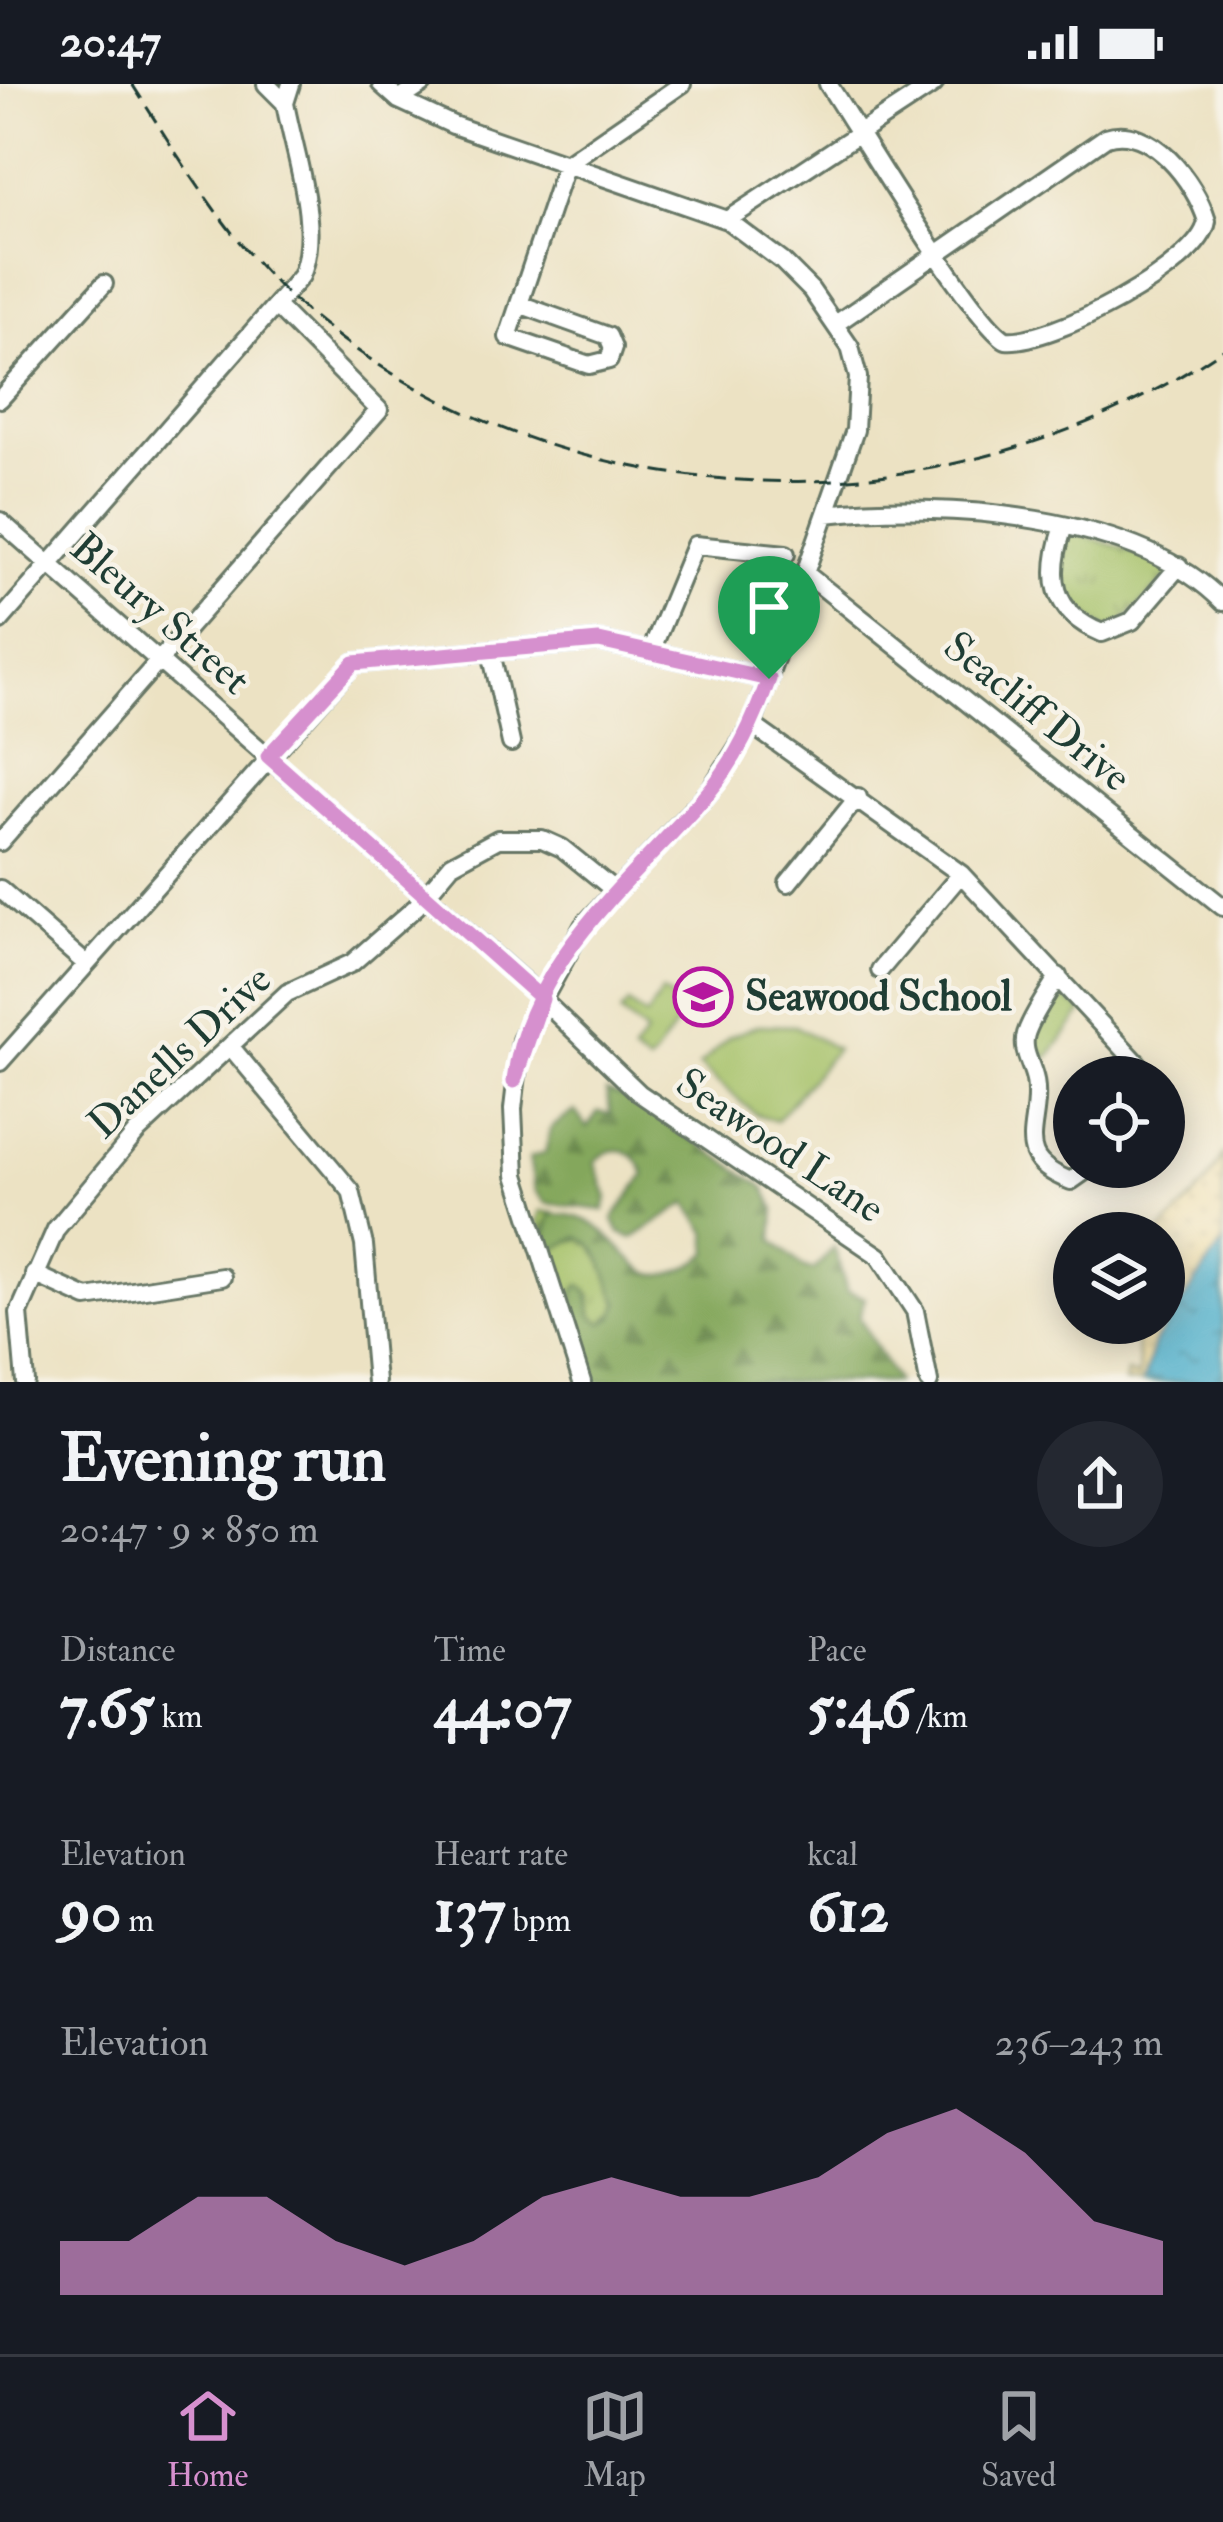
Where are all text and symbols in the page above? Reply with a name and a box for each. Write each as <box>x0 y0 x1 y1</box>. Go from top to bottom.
text: 20:47 <box>60 14 161 70</box>
street label: Bleury Street <box>59 522 261 706</box>
pin <box>718 556 820 679</box>
icon: arrive <box>736 574 802 640</box>
street label: Seacliff Drive <box>933 621 1141 803</box>
street label: Danells Drive <box>78 954 282 1150</box>
school or university icon: Seawood School <box>672 966 734 1028</box>
place label: Seawood School <box>745 971 1012 1023</box>
map controls <box>1053 1056 1185 1344</box>
button: locate <box>1053 1056 1185 1188</box>
street label: Seawood Lane <box>666 1057 894 1235</box>
button: layers <box>1053 1212 1185 1344</box>
text: Evening run <box>60 1418 386 1501</box>
button: share <box>1037 1421 1163 1547</box>
text: 20:47 · 9 × 850 m <box>60 1505 319 1554</box>
text: Distance <box>60 1630 175 1671</box>
text: Time <box>434 1630 506 1671</box>
text: Pace <box>807 1630 867 1671</box>
text: 7.65 <box>60 1671 154 1746</box>
text: 44:07 <box>434 1671 572 1746</box>
text: 5:46 <box>807 1671 911 1746</box>
text: km <box>154 1696 203 1737</box>
text: /km <box>911 1696 968 1737</box>
text: Elevation <box>60 1834 186 1875</box>
text: Heart rate <box>434 1834 568 1875</box>
text: kcal <box>807 1834 858 1875</box>
text: 90 <box>60 1875 122 1950</box>
text: 137 <box>434 1875 506 1950</box>
text: 612 <box>807 1875 889 1950</box>
text: m <box>122 1900 154 1941</box>
text: bpm <box>506 1900 571 1941</box>
text: Elevation <box>60 2018 209 2067</box>
text: 236–243 m <box>995 2018 1163 2067</box>
tab: Home <box>167 2383 248 2496</box>
tab: Map <box>582 2383 648 2496</box>
tab: Saved <box>981 2383 1056 2496</box>

